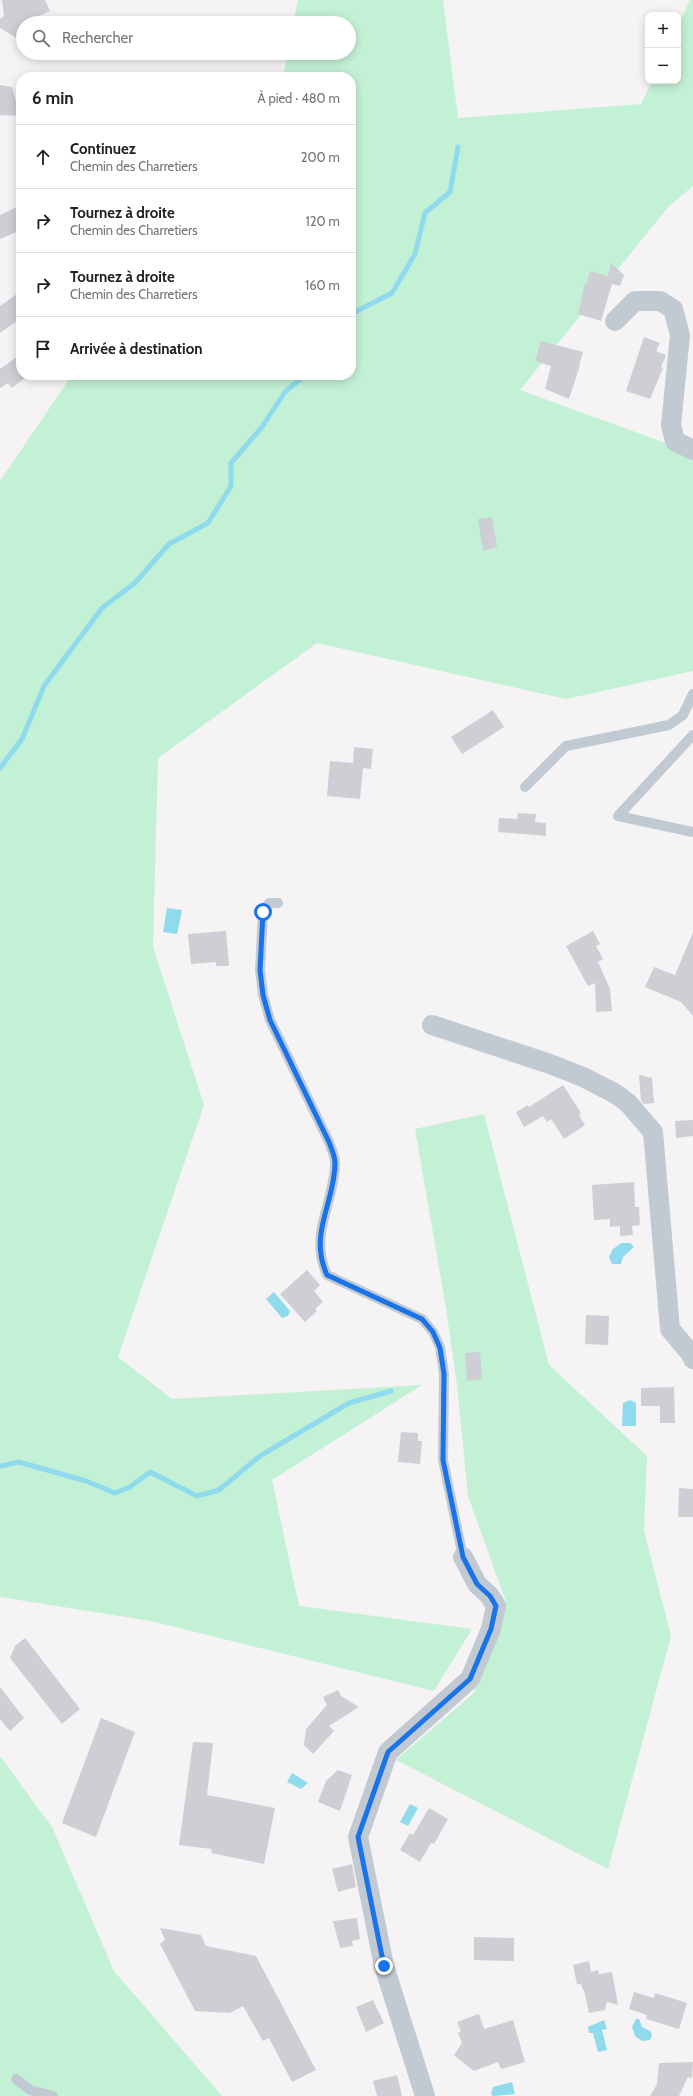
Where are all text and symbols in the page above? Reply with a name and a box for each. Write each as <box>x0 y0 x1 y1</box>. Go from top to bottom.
map controls <box>645 12 681 84</box>
button: + <box>645 12 681 48</box>
search box <box>16 16 356 60</box>
icon: search <box>30 27 52 49</box>
text: Rechercher <box>62 29 133 47</box>
button: − <box>645 48 681 84</box>
text: 6 min <box>32 88 74 108</box>
text: À pied · 480 m <box>257 90 340 106</box>
text: Continuez <box>70 140 136 158</box>
icon: ahead <box>32 146 54 168</box>
text: 200 m <box>301 149 340 165</box>
text: Chemin des Charretiers <box>70 158 198 174</box>
text: Tournez à droite <box>70 204 175 222</box>
icon: right <box>32 210 54 232</box>
text: 120 m <box>306 213 340 229</box>
text: Chemin des Charretiers <box>70 222 198 238</box>
text: Tournez à droite <box>70 268 175 286</box>
icon: right <box>32 274 54 296</box>
text: 160 m <box>305 277 340 293</box>
text: Chemin des Charretiers <box>70 286 198 302</box>
icon: arrive <box>32 338 54 360</box>
text: Arrivée à destination <box>70 340 202 358</box>
route start <box>254 903 272 921</box>
route end <box>375 1957 393 1975</box>

